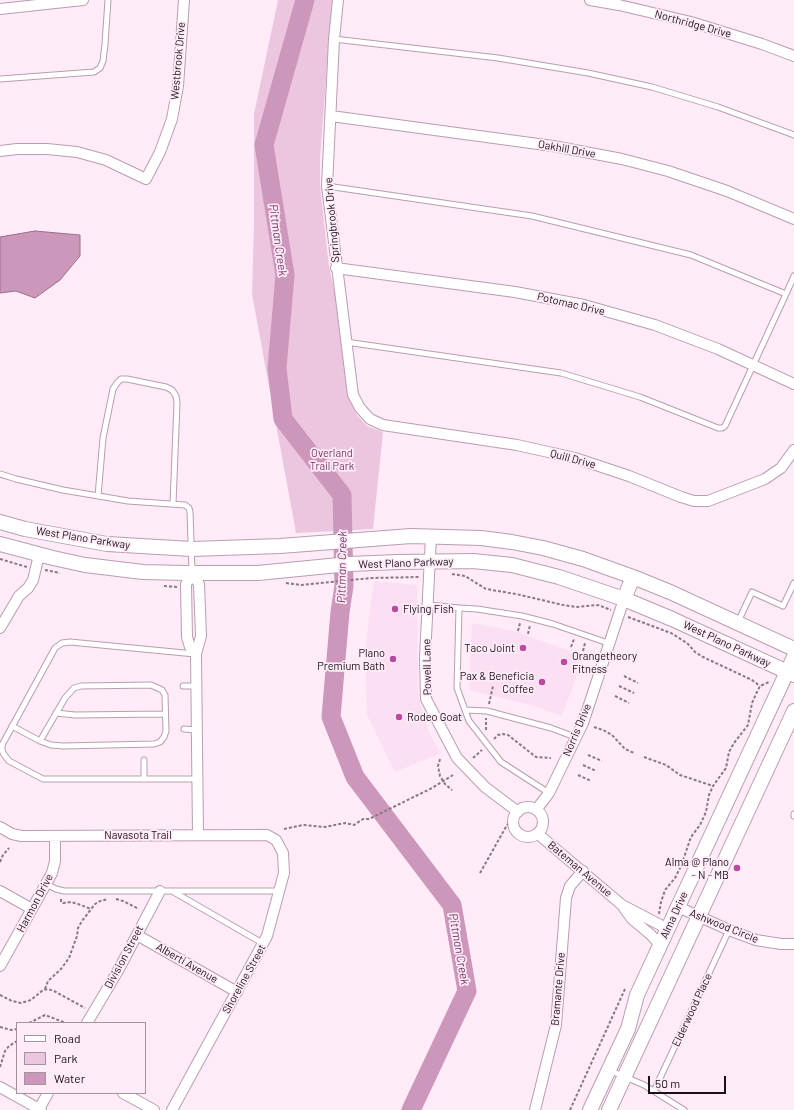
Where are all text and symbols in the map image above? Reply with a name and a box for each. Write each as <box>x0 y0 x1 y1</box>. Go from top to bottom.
street label: Northridge Drive <box>653 7 733 41</box>
street label: Westbrook Drive <box>168 21 188 101</box>
street label: Oakhill Drive <box>537 137 597 161</box>
street label: Springbrook Drive <box>322 177 342 263</box>
water label: Pittman Creek <box>266 203 290 277</box>
street label: Potomac Drive <box>536 290 606 318</box>
park label: Overland Trail Park <box>310 446 354 472</box>
street label: Quill Drive <box>549 447 597 471</box>
street label: West Plano Parkway <box>35 524 131 552</box>
water label: Pittman Creek <box>334 531 350 603</box>
street label: West Plano Parkway <box>358 555 454 571</box>
place label: Flying Fish <box>403 602 454 616</box>
marker: Flying Fish <box>390 604 400 614</box>
street label: West Plano Parkway <box>681 618 773 670</box>
street label: Powell Lane <box>420 639 434 695</box>
place label: Taco Joint <box>464 641 515 655</box>
marker: Taco Joint <box>518 643 528 653</box>
place label: Plano Premium Bath <box>317 646 385 672</box>
place label: Orangetheory Fitness <box>572 649 637 675</box>
marker: Plano Premium Bath <box>388 654 398 664</box>
marker: Orangetheory Fitness <box>559 657 569 667</box>
place label: Pax & Beneficia Coffee <box>460 669 534 695</box>
marker: Pax & Beneficia Coffee <box>537 677 547 687</box>
street label: Norris Drive <box>560 702 594 758</box>
place label: Rodeo Goat <box>407 710 462 724</box>
marker: Rodeo Goat <box>394 712 404 722</box>
street label: Navasota Trail <box>104 828 172 842</box>
street label: Bateman Avenue <box>545 838 615 900</box>
place label: Alma @ Plano - N - MB <box>665 855 729 881</box>
marker: Alma @ Plano - N - MB <box>732 863 742 873</box>
street label: Harmon Drive <box>14 871 56 935</box>
street label: Alma Drive <box>657 889 691 941</box>
street label: Ashwood Circle <box>688 906 760 946</box>
water label: Pittman Creek <box>446 912 472 986</box>
street label: Division Street <box>102 923 146 991</box>
street label: Alberti Avenue <box>154 940 220 986</box>
street label: Shoreline Street <box>219 942 269 1016</box>
street label: Bramante Drive <box>548 952 568 1026</box>
street label: Elderwood Place <box>669 971 715 1049</box>
legend <box>16 1022 146 1094</box>
text: Road <box>54 1031 81 1045</box>
text: Park <box>54 1051 78 1065</box>
scale bar <box>650 1068 728 1094</box>
text: Water <box>54 1071 85 1085</box>
text: 50 m <box>655 1076 680 1090</box>

